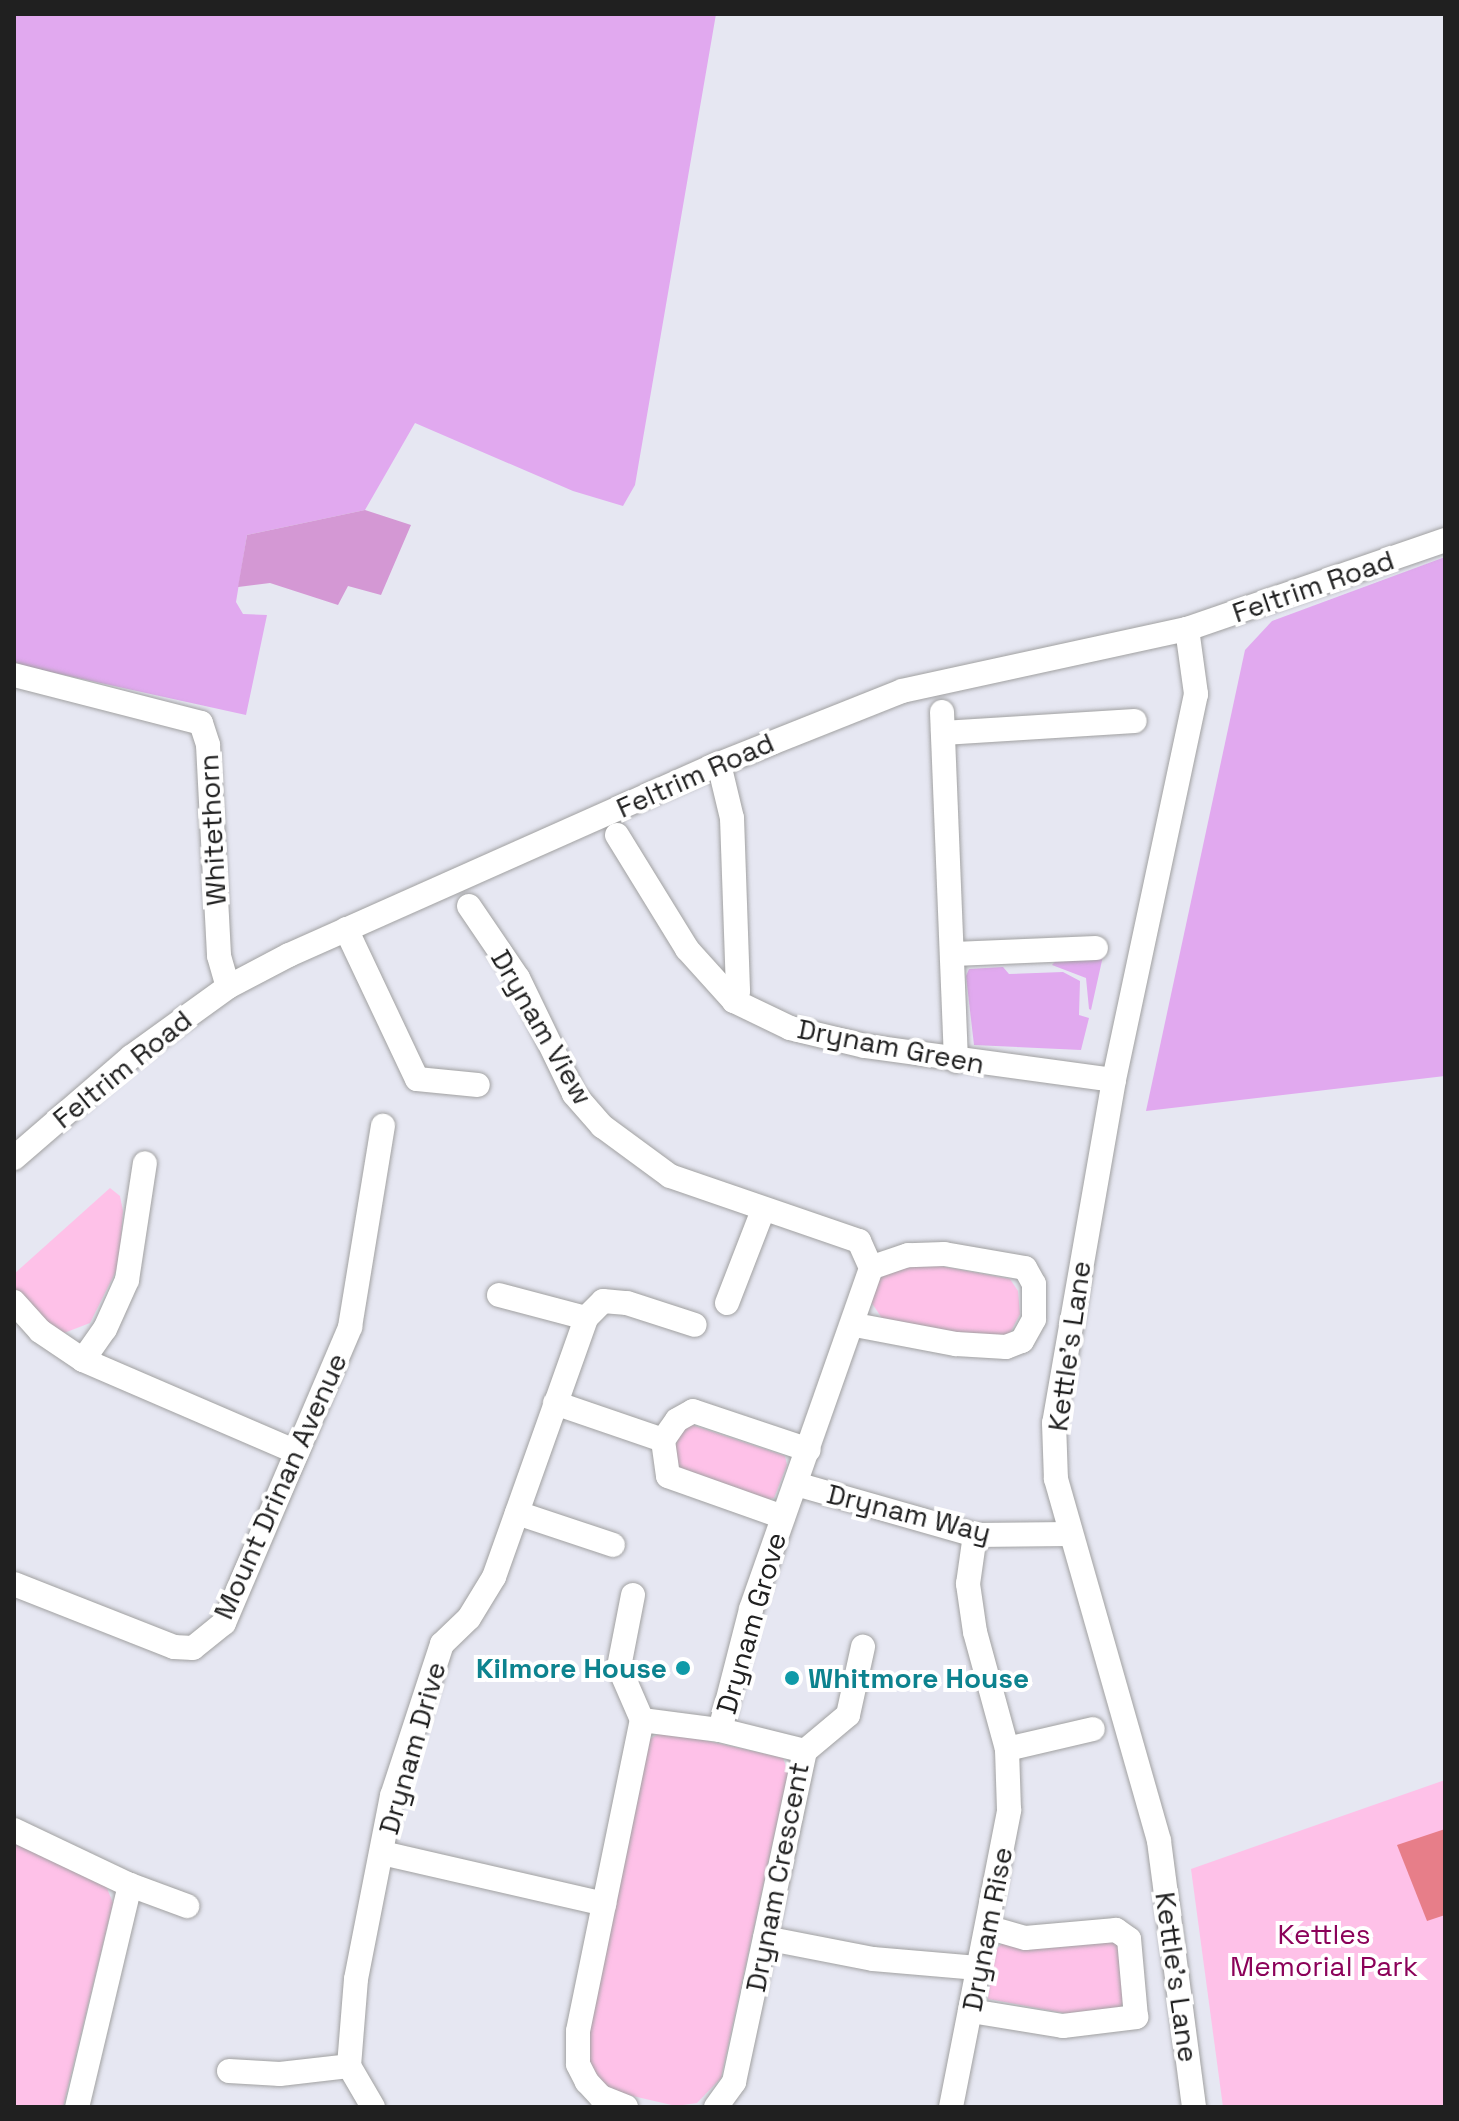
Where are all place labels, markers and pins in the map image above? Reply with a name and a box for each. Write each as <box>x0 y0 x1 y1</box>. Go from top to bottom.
place label: Kilmore House <box>476 1651 667 1685</box>
marker: Kilmore House <box>674 1659 692 1677</box>
place label: Whitmore House <box>808 1661 1029 1695</box>
marker: Whitmore House <box>783 1669 801 1687</box>

